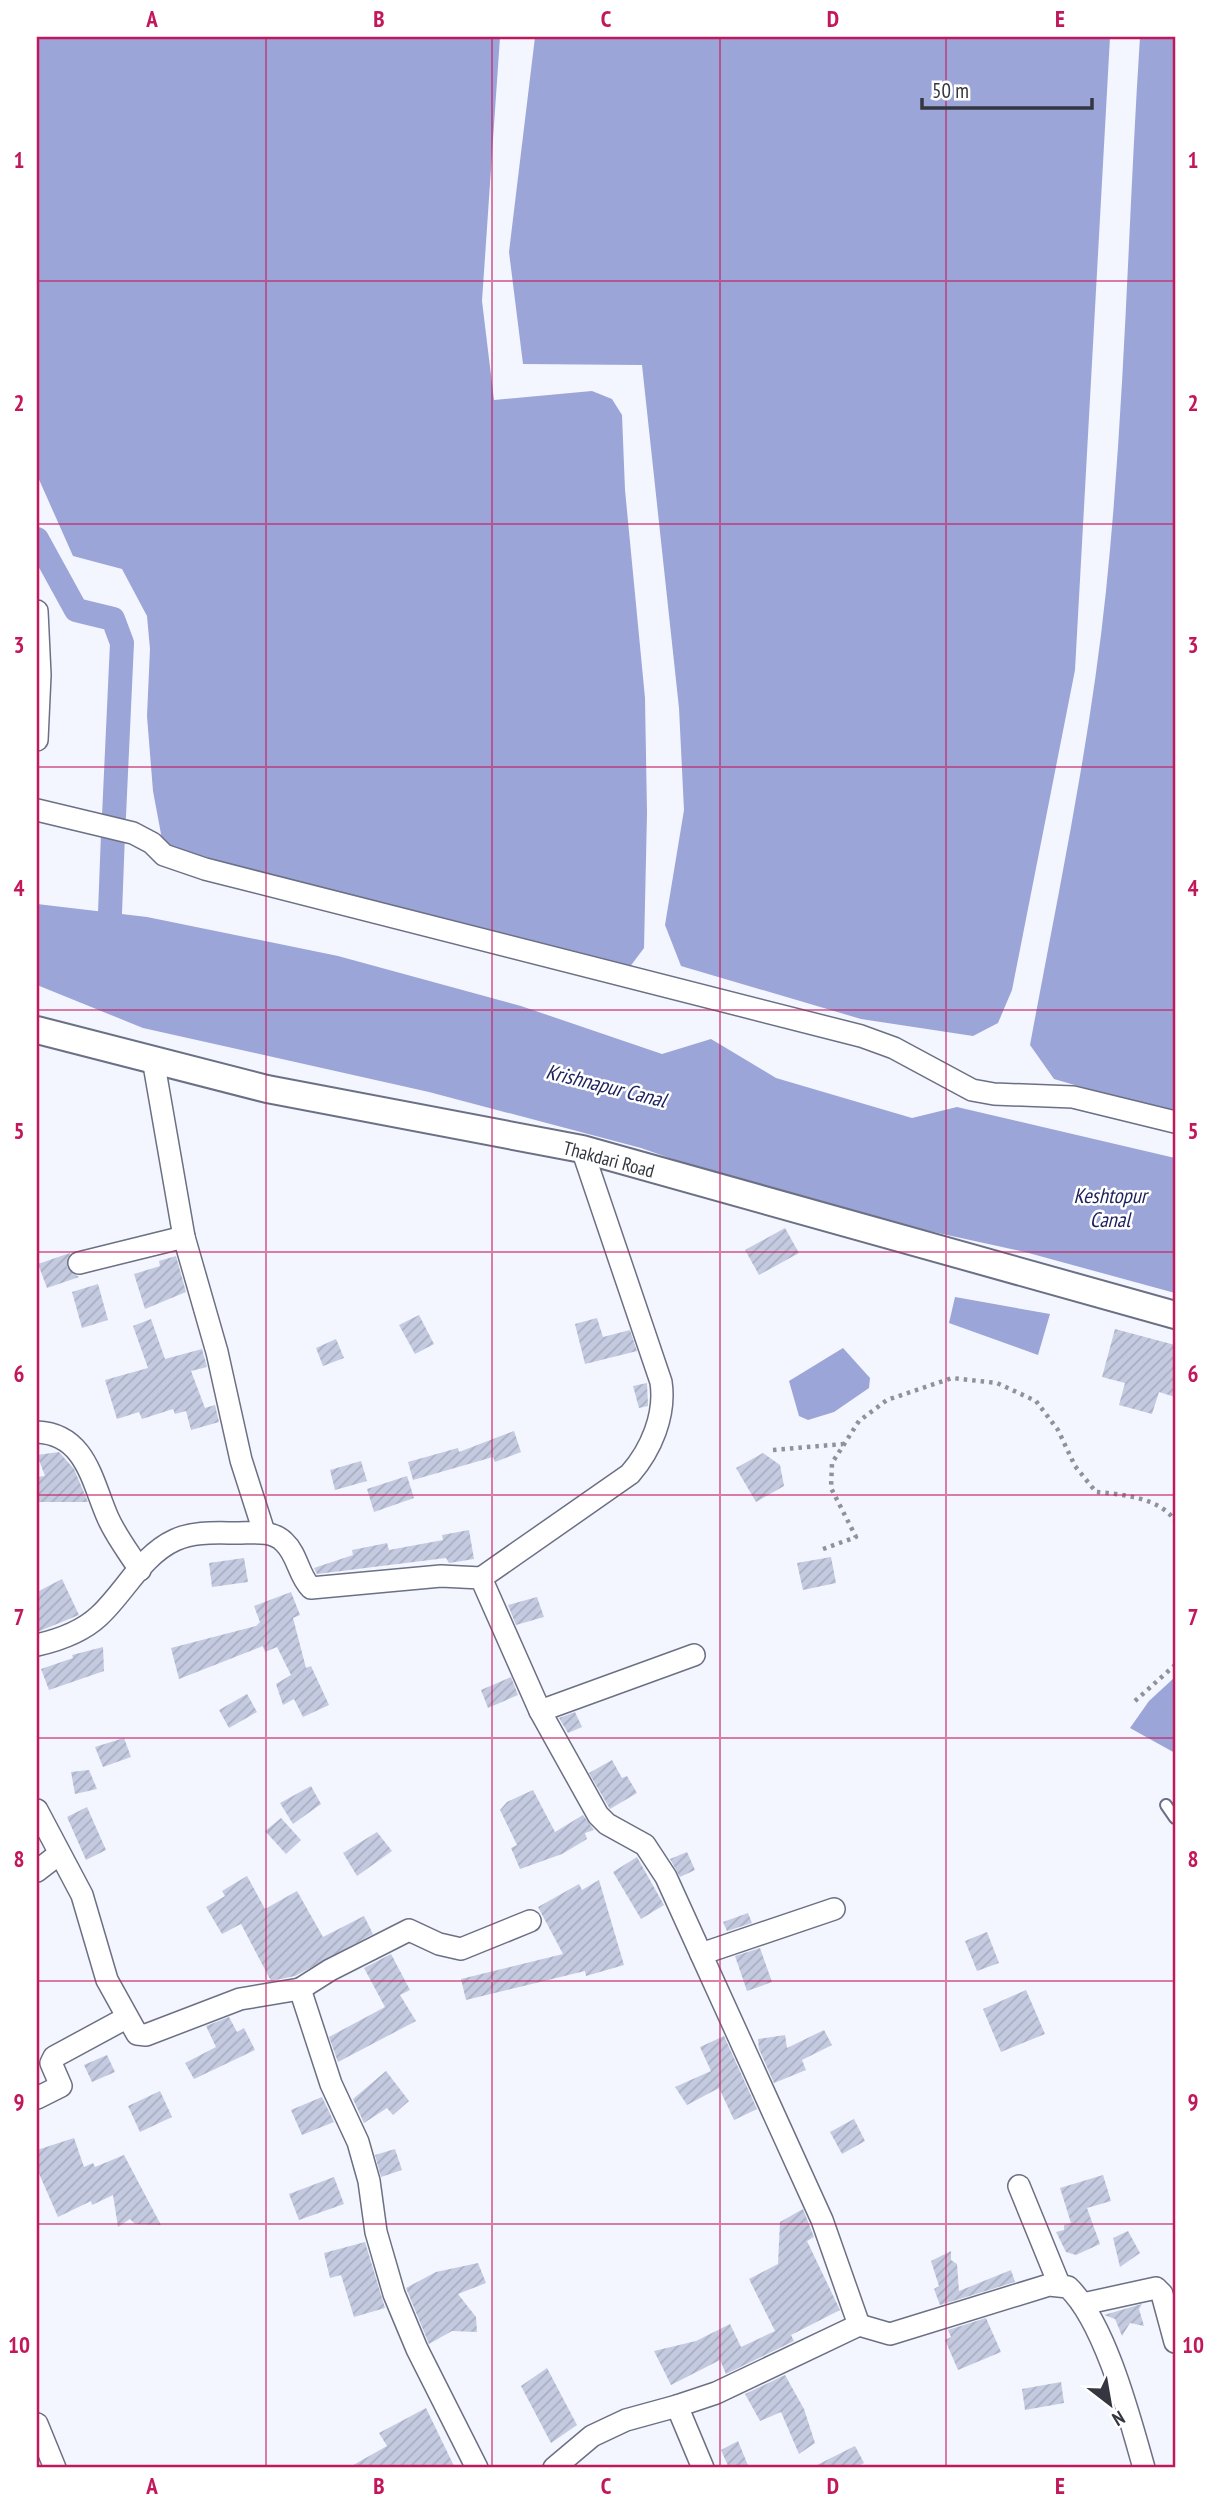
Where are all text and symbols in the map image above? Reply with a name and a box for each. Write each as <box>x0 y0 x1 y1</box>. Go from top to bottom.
text: A <box>145 4 158 33</box>
text: B <box>373 4 385 33</box>
text: C <box>601 4 612 33</box>
text: D <box>827 4 839 33</box>
text: E <box>1055 4 1065 33</box>
scale bar <box>922 66 1091 110</box>
text: 50 m <box>932 77 969 104</box>
text: 1 <box>14 145 25 174</box>
text: 1 <box>1188 145 1199 174</box>
text: 2 <box>14 388 25 417</box>
text: 2 <box>1188 388 1199 417</box>
text: 3 <box>14 630 25 659</box>
text: 3 <box>1188 630 1199 659</box>
text: 4 <box>14 873 25 902</box>
text: 4 <box>1188 873 1199 902</box>
water label: Krishnapur Canal <box>543 1058 671 1114</box>
text: 5 <box>14 1116 25 1145</box>
text: 5 <box>1188 1116 1199 1145</box>
street label: Thakdari Road <box>561 1135 657 1183</box>
water label: Keshtopur Canal <box>1073 1182 1150 1233</box>
text: 6 <box>14 1359 25 1388</box>
text: 6 <box>1188 1359 1199 1388</box>
text: 7 <box>14 1602 25 1631</box>
text: 7 <box>1188 1602 1199 1631</box>
text: 8 <box>14 1844 25 1873</box>
text: 8 <box>1188 1844 1199 1873</box>
text: 9 <box>14 2087 25 2116</box>
text: 9 <box>1188 2087 1199 2116</box>
text: 10 <box>8 2330 30 2359</box>
text: 10 <box>1182 2330 1204 2359</box>
north arrow <box>1076 2368 1146 2438</box>
text: N <box>1108 2406 1129 2432</box>
text: A <box>145 2471 158 2500</box>
text: B <box>373 2471 385 2500</box>
text: C <box>601 2471 612 2500</box>
text: D <box>827 2471 839 2500</box>
text: E <box>1055 2471 1065 2500</box>

